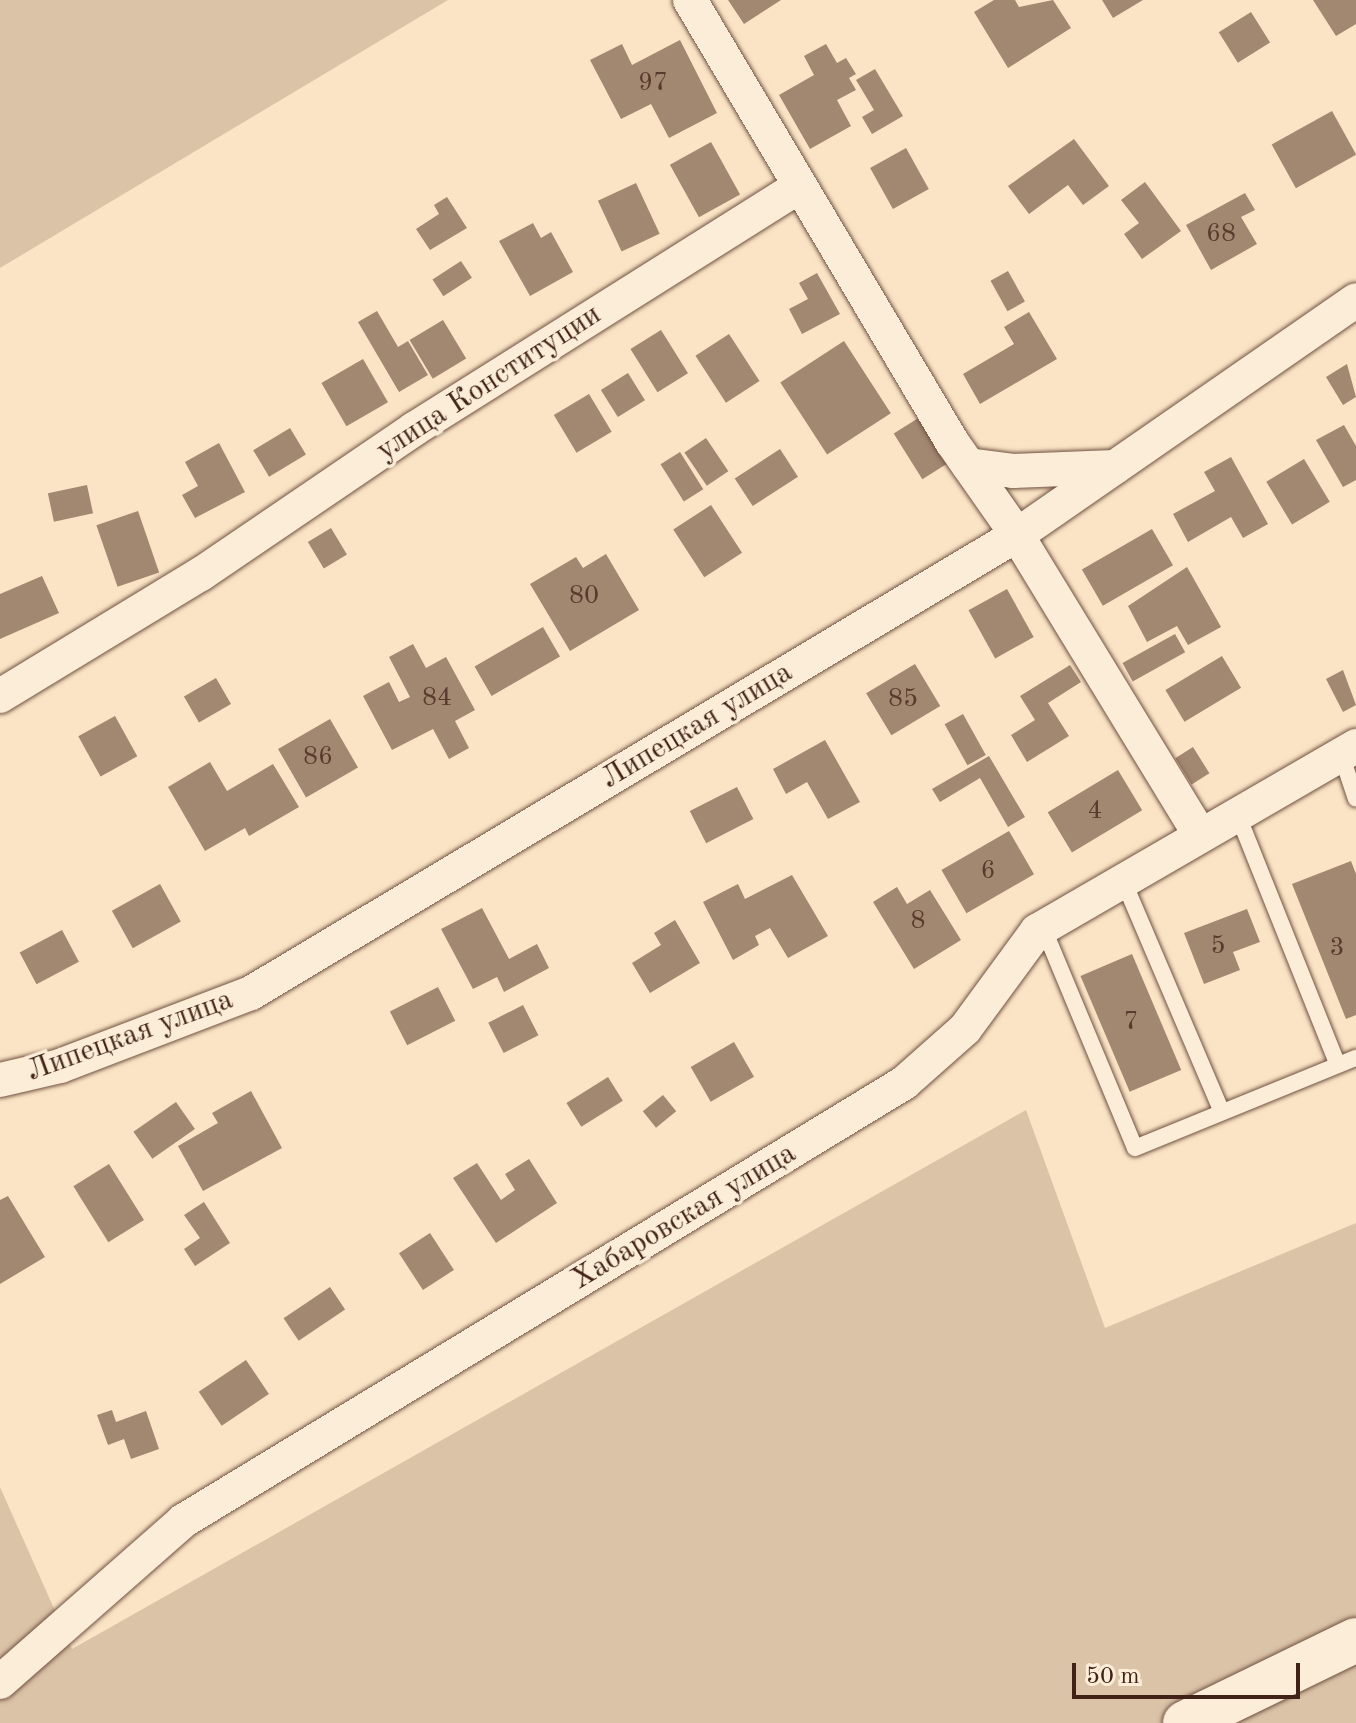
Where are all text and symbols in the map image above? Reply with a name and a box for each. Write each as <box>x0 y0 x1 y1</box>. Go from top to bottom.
house number: 97 <box>638 68 668 100</box>
house number: 68 <box>1206 219 1236 251</box>
street label: улица Конституции <box>370 297 608 469</box>
house number: 80 <box>569 581 599 613</box>
street label: Липецкая улица <box>595 655 799 797</box>
house number: 84 <box>422 683 452 715</box>
house number: 85 <box>888 684 918 716</box>
house number: 86 <box>303 742 333 774</box>
house number: 4 <box>1087 796 1103 828</box>
house number: 6 <box>980 856 996 888</box>
house number: 8 <box>910 906 926 938</box>
house number: 5 <box>1210 931 1226 963</box>
house number: 3 <box>1329 933 1345 965</box>
street label: Липецкая улица <box>22 982 238 1090</box>
house number: 7 <box>1123 1007 1139 1039</box>
street label: Хабаровская улица <box>565 1136 803 1298</box>
scale bar <box>1076 1647 1304 1697</box>
text: 50 m <box>1086 1665 1140 1689</box>

